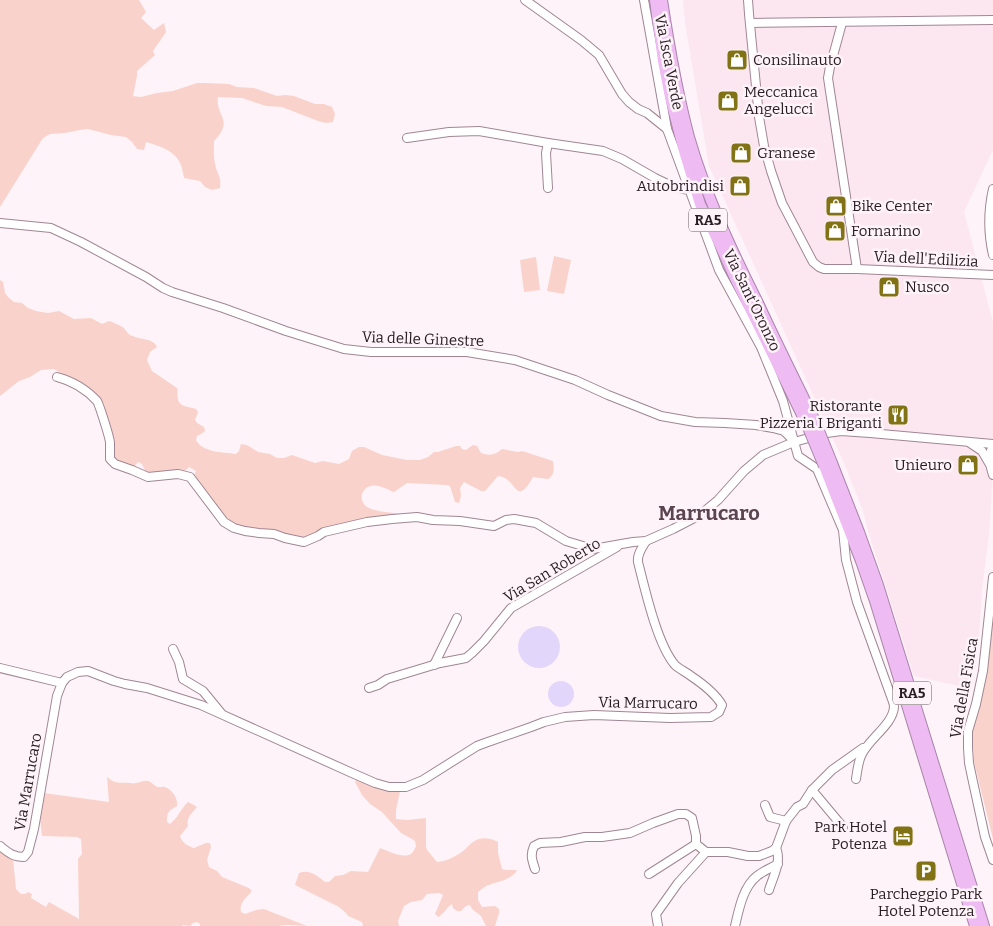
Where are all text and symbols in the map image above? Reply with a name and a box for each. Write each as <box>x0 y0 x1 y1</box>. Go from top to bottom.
street label: Via Isca Verde <box>651 13 687 111</box>
shop icon: Consilinauto <box>725 48 749 72</box>
place label: Consilinauto <box>753 51 842 69</box>
place label: Meccanica Angelucci <box>744 83 818 118</box>
shop icon: Meccanica Angelucci <box>716 89 740 113</box>
shop icon: Granese <box>729 141 753 165</box>
place label: Granese <box>757 144 816 162</box>
shop icon: Autobrindisi <box>728 174 752 198</box>
place label: Autobrindisi <box>637 177 725 195</box>
shop icon: Bike Center <box>824 194 848 218</box>
place label: Bike Center <box>852 197 932 215</box>
road number: RA5 <box>689 208 727 232</box>
shop icon: Fornarino <box>823 219 847 243</box>
place label: Fornarino <box>851 222 921 240</box>
street label: Via Sant'Oronzo <box>720 246 784 354</box>
street label: Via dell'Edilizia <box>873 247 979 271</box>
shop icon: Nusco <box>877 275 901 299</box>
place label: Nusco <box>905 278 949 296</box>
street label: Via delle Ginestre <box>361 328 485 350</box>
place label: Ristorante Pizzeria I Briganti <box>760 397 883 432</box>
restaurant icon: Ristorante Pizzeria I Briganti <box>886 403 910 427</box>
shop icon: Unieuro <box>956 453 980 477</box>
place label: Unieuro <box>894 456 952 474</box>
district label: Marrucaro <box>658 501 760 525</box>
street label: Via San Roberto <box>500 534 604 606</box>
street label: Via della Fisica <box>946 636 982 740</box>
road number: RA5 <box>893 681 931 704</box>
street label: Via Marrucaro <box>598 693 698 713</box>
street label: Via Marrucaro <box>11 732 45 832</box>
place label: Park Hotel Potenza <box>814 818 887 853</box>
hotel icon: Park Hotel Potenza <box>891 824 915 848</box>
parking icon: Parcheggio Park Hotel Potenza <box>914 859 938 883</box>
place label: Parcheggio Park Hotel Potenza <box>870 885 983 920</box>

